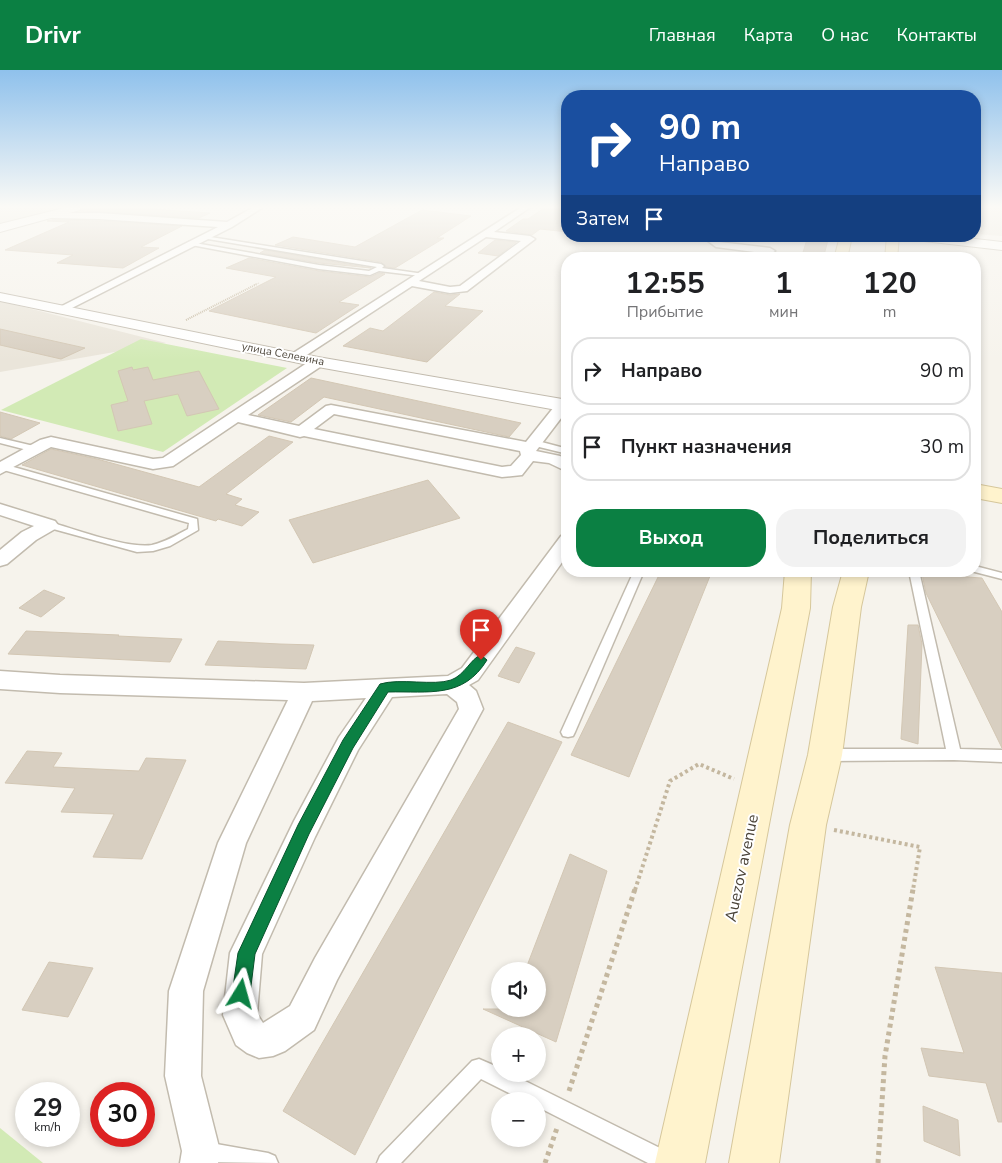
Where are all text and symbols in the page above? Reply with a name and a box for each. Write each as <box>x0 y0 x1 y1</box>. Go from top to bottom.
text: Drivr <box>25 19 81 51</box>
text: Главная <box>649 23 716 47</box>
text: Карта <box>744 23 793 47</box>
text: О нас <box>821 23 869 47</box>
text: Контакты <box>897 23 977 47</box>
text: 90 m <box>659 104 741 151</box>
icon: right <box>576 110 641 175</box>
text: Направо <box>659 149 750 179</box>
icon: arrive <box>640 205 668 233</box>
text: Затем <box>576 206 630 232</box>
text: 12:55 <box>625 263 705 304</box>
text: 1 <box>775 263 793 304</box>
text: 120 <box>863 263 917 304</box>
text: Прибытие <box>627 301 703 323</box>
text: мин <box>769 301 798 323</box>
text: m <box>883 301 897 323</box>
street label: улица Селевина <box>240 339 326 369</box>
icon: right <box>578 357 606 385</box>
text: Направо <box>621 358 702 384</box>
text: 90 m <box>920 358 964 384</box>
icon: arrive <box>578 433 606 461</box>
text: Пункт назначения <box>621 434 792 460</box>
text: 30 m <box>920 434 964 460</box>
button: Выход <box>576 509 766 567</box>
button: Поделиться <box>776 509 966 567</box>
pin <box>460 609 502 660</box>
icon: arrive <box>467 616 495 644</box>
street label: Auezov avenue <box>720 812 764 924</box>
map controls <box>491 962 546 1147</box>
button: sound <box>491 962 546 1017</box>
position arrow <box>214 967 266 1019</box>
button: + <box>491 1027 546 1082</box>
speed limit sign: 30 <box>90 1082 155 1147</box>
text: 29 <box>32 1091 63 1125</box>
button: − <box>491 1092 546 1147</box>
text: km/h <box>34 1119 61 1135</box>

